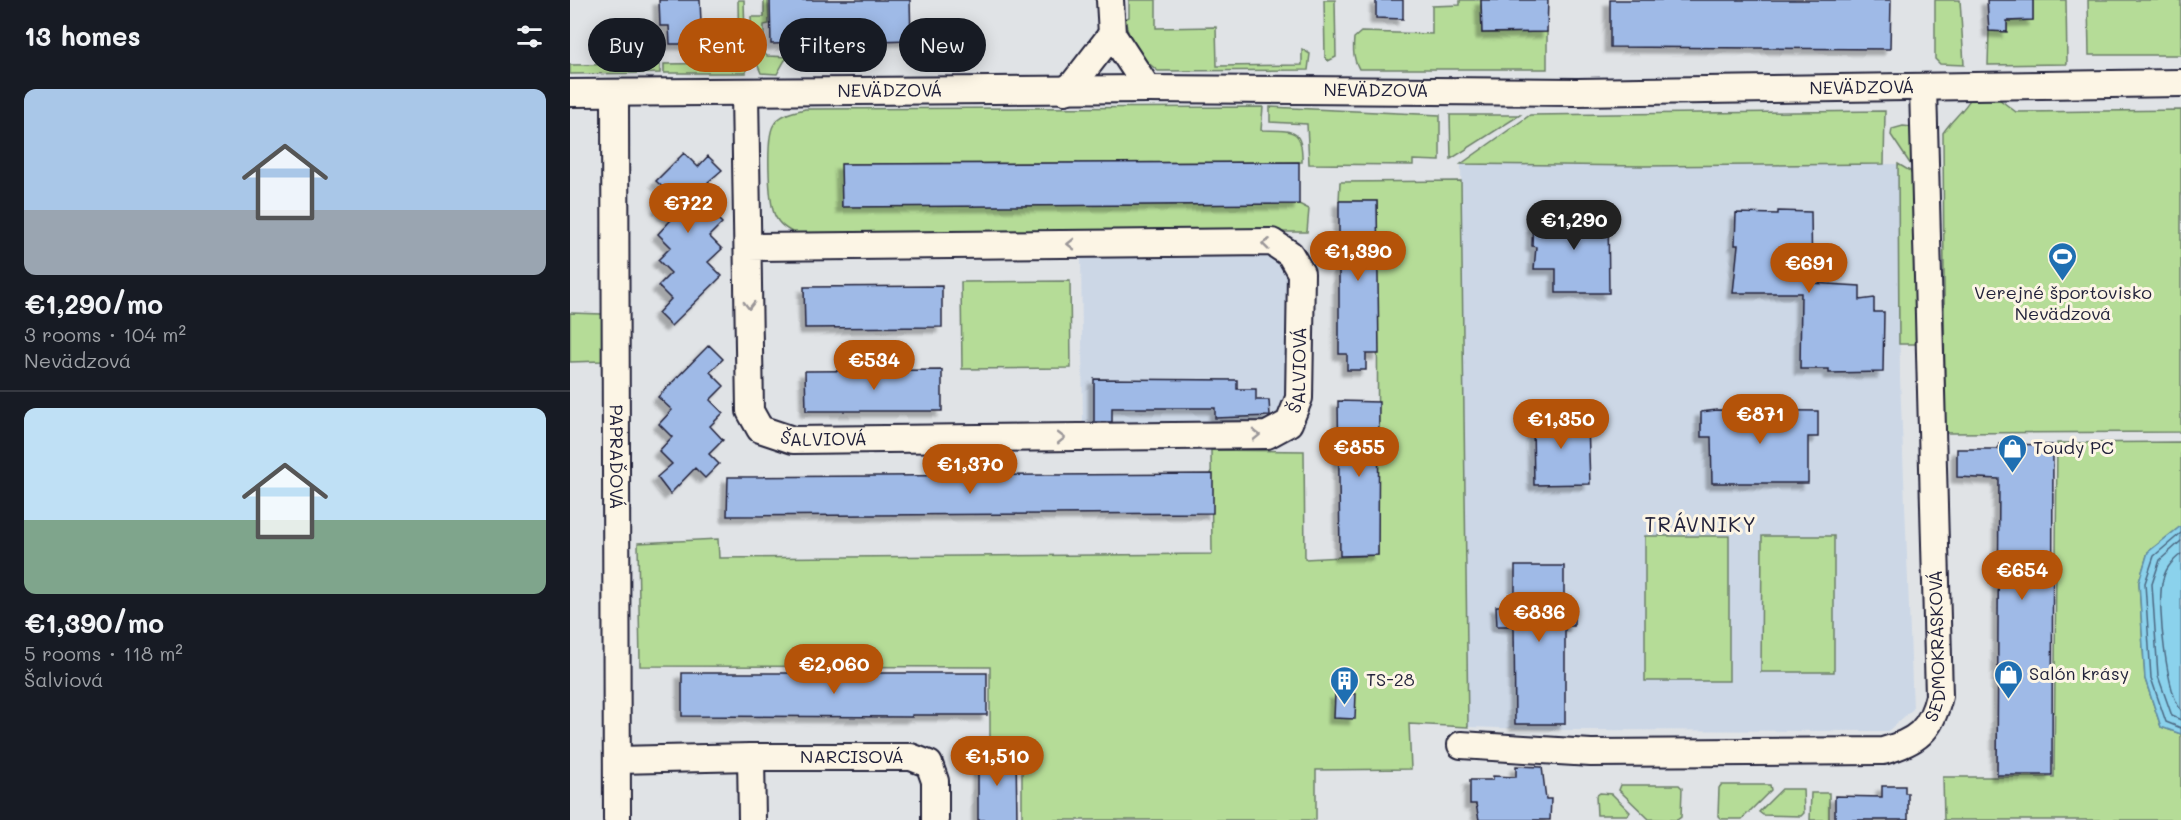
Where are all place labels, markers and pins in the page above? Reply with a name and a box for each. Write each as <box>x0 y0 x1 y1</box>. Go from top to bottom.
pin: €722 <box>652 183 724 234</box>
pin: €1,290 <box>1525 200 1623 251</box>
pin: €1,390 <box>1309 231 1407 282</box>
sports icon: Verejné športovisko Nevädzová <box>2047 240 2079 282</box>
pin: €691 <box>1773 243 1845 294</box>
place label: Verejné športovisko Nevädzová <box>1974 280 2152 325</box>
pin: €534 <box>838 340 910 391</box>
pin: €871 <box>1724 394 1796 445</box>
pin: €1,350 <box>1512 399 1610 450</box>
pin: €855 <box>1323 427 1395 478</box>
shop icon: Toudy PC <box>1996 432 2028 474</box>
place label: Toudy PC <box>2033 435 2114 459</box>
pin: €1,370 <box>921 444 1019 495</box>
pin: €654 <box>1986 550 2058 601</box>
pin: €836 <box>1503 592 1575 643</box>
pin: €2,060 <box>785 644 883 695</box>
shop icon: Salón krásy <box>1992 658 2024 700</box>
place label: Salón krásy <box>2029 661 2129 685</box>
building icon: TS-28 <box>1329 664 1361 706</box>
place label: TS-28 <box>1366 667 1415 691</box>
pin: €1,510 <box>948 736 1046 787</box>

